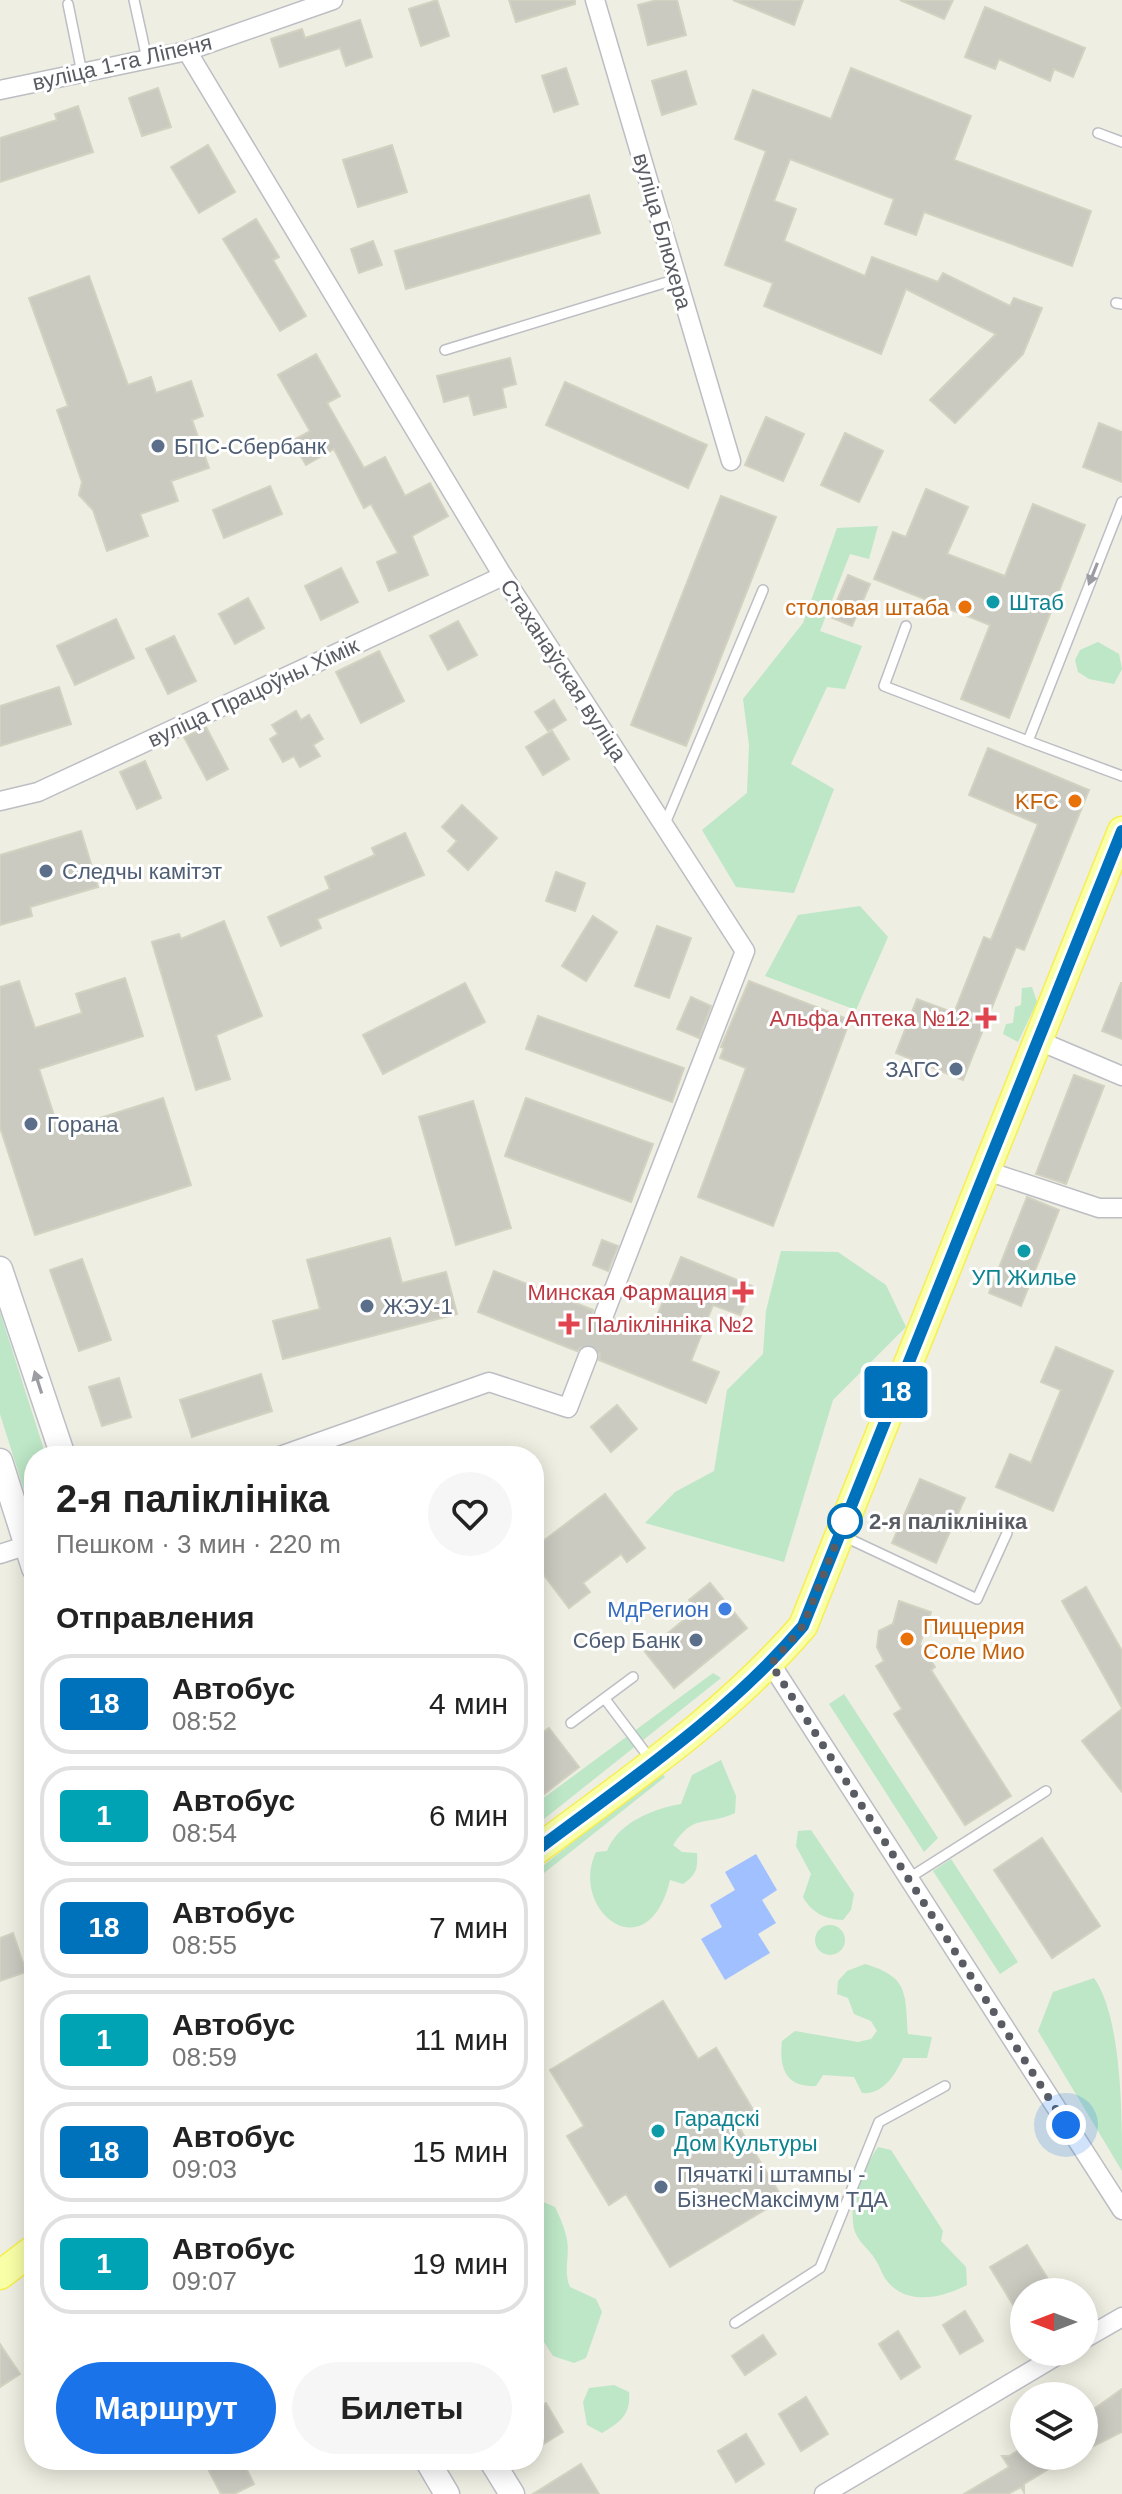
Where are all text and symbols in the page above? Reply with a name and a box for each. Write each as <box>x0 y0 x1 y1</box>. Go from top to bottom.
street label: вуліца 1-га Ліпеня <box>30 30 214 95</box>
street label: вуліца Блюхера <box>628 150 697 313</box>
place label: БПС-Сбербанк <box>174 434 327 459</box>
marker: БПС-Сбербанк <box>149 437 167 455</box>
one-way arrow <box>1086 562 1099 586</box>
street label: Стаханаўская вуліца <box>495 575 632 767</box>
place label: Штаб <box>1009 590 1064 615</box>
marker: Штаб <box>984 593 1002 611</box>
place label: столовая штаба <box>785 595 950 620</box>
marker: столовая штаба <box>956 598 974 616</box>
street label: вуліца Працоўны Хімік <box>144 632 363 752</box>
place label: KFC <box>1015 789 1059 814</box>
marker: KFC <box>1066 792 1084 810</box>
place label: Следчы камітэт <box>62 859 222 884</box>
marker: Следчы камітэт <box>37 862 55 880</box>
place label: Альфа Аптека №12 <box>769 1006 970 1031</box>
marker: Альфа Аптека №12 <box>977 1009 995 1027</box>
place label: ЗАГС <box>885 1057 940 1082</box>
marker: ЗАГС <box>947 1060 965 1078</box>
place label: Горана <box>47 1112 119 1137</box>
marker: Горана <box>22 1115 40 1133</box>
marker: УП Жилье <box>1015 1242 1033 1260</box>
place label: УП Жилье <box>971 1265 1077 1290</box>
place label: Минская Фармация <box>528 1280 727 1305</box>
marker: Минская Фармация <box>734 1283 752 1301</box>
place label: ЖЭУ-1 <box>383 1294 453 1319</box>
marker: ЖЭУ-1 <box>358 1297 376 1315</box>
place label: Паліклінніка №2 <box>587 1312 754 1337</box>
marker: Паліклінніка №2 <box>558 1313 580 1335</box>
line badge: 18 <box>860 1366 932 1418</box>
one-way arrow <box>31 1370 43 1394</box>
text: 18 <box>880 1376 912 1407</box>
button: heart <box>428 1472 512 1556</box>
text: 2-я паліклініка <box>56 1478 329 1520</box>
marker: 2-я паліклініка <box>828 1504 862 1538</box>
place label: 2-я паліклініка <box>869 1509 1028 1534</box>
text: Пешком · 3 мин · 220 m <box>56 1529 341 1559</box>
place label: МдРегион <box>607 1597 709 1622</box>
marker: МдРегион <box>716 1600 734 1618</box>
text: Отправления <box>56 1601 255 1634</box>
place label: Пиццерия Соле Мио <box>923 1614 1025 1664</box>
place label: Сбер Банк <box>573 1628 680 1653</box>
marker: Пиццерия Соле Мио <box>898 1630 916 1648</box>
marker: Сбер Банк <box>687 1631 705 1649</box>
text: Автобус <box>172 1672 295 1705</box>
text: 4 мин <box>429 1687 508 1720</box>
text: 18 <box>88 1688 120 1719</box>
text: 08:52 <box>172 1706 237 1736</box>
text: Автобус <box>172 1784 295 1817</box>
text: 6 мин <box>429 1799 508 1832</box>
text: 1 <box>96 1800 112 1831</box>
text: 08:54 <box>172 1818 237 1848</box>
text: Автобус <box>172 1896 295 1929</box>
text: 7 мин <box>429 1911 508 1944</box>
text: 18 <box>88 1912 120 1943</box>
text: 08:55 <box>172 1930 237 1960</box>
text: Автобус <box>172 2008 295 2041</box>
text: 11 мин <box>415 2023 508 2056</box>
text: 1 <box>96 2024 112 2055</box>
text: 08:59 <box>172 2042 237 2072</box>
your location <box>1046 2105 1086 2145</box>
place label: Гарадскі Дом Культуры <box>674 2106 818 2156</box>
text: Автобус <box>172 2120 295 2153</box>
marker: Гарадскі Дом Культуры <box>649 2122 667 2140</box>
text: 15 мин <box>412 2135 508 2168</box>
text: 18 <box>88 2136 120 2167</box>
text: 09:03 <box>172 2154 237 2184</box>
place label: Пячаткі і штампы - БізнесМаксімум ТДА <box>677 2162 888 2212</box>
marker: Пячаткі і штампы - БізнесМаксімум ТДА <box>652 2178 670 2196</box>
text: Автобус <box>172 2232 295 2265</box>
text: 19 мин <box>412 2247 508 2280</box>
text: 1 <box>96 2248 112 2279</box>
text: 09:07 <box>172 2266 237 2296</box>
north arrow <box>1010 2278 1098 2366</box>
map controls <box>1010 2278 1098 2470</box>
button: Маршрут <box>56 2362 276 2454</box>
button: Билеты <box>292 2362 512 2454</box>
button: layers <box>1010 2382 1098 2470</box>

